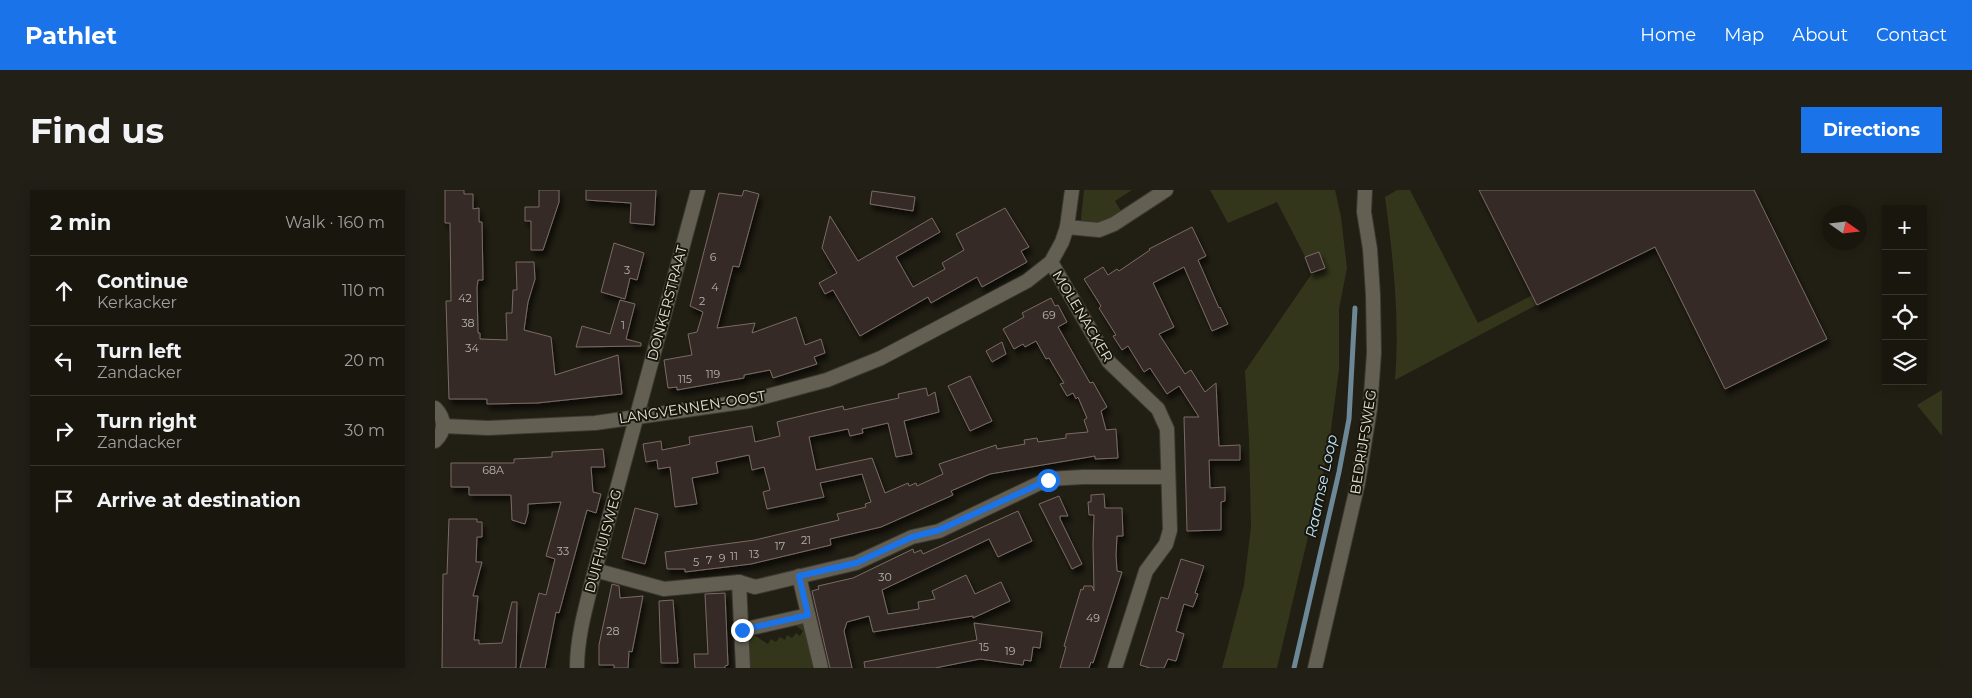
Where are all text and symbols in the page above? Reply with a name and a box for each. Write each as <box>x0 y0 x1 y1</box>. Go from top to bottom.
text: Pathlet <box>25 21 117 50</box>
text: Home <box>1640 24 1696 46</box>
text: Map <box>1724 24 1764 46</box>
text: About <box>1792 24 1848 46</box>
text: Contact <box>1876 24 1947 46</box>
button: Directions <box>1801 107 1942 153</box>
text: Find us <box>30 109 164 152</box>
north arrow <box>1822 205 1867 250</box>
map controls <box>1882 205 1927 385</box>
button: + <box>1882 205 1927 250</box>
text: 2 min <box>50 210 111 235</box>
text: Walk · 160 m <box>285 213 385 232</box>
street label: DONKERSTRAAT <box>643 243 691 363</box>
house number: 6 <box>710 250 717 264</box>
button: − <box>1882 250 1927 295</box>
house number: 3 <box>624 263 630 277</box>
street label: MOLENACKER <box>1049 267 1117 365</box>
text: Continue <box>97 270 188 293</box>
icon: ahead <box>50 277 78 305</box>
house number: 4 <box>711 280 719 294</box>
text: 110 m <box>342 281 385 300</box>
house number: 42 <box>458 291 472 305</box>
text: Kerkacker <box>97 293 177 312</box>
house number: 2 <box>699 294 705 308</box>
button: locate <box>1882 295 1927 340</box>
house number: 69 <box>1042 308 1056 322</box>
house number: 38 <box>461 316 475 330</box>
house number: 1 <box>621 318 625 332</box>
text: Turn left <box>97 340 182 363</box>
button: layers <box>1882 340 1927 385</box>
house number: 34 <box>465 341 479 355</box>
icon: left <box>50 347 78 375</box>
text: 20 m <box>344 351 385 370</box>
text: Zandacker <box>97 363 182 382</box>
house number: 119 <box>706 367 721 381</box>
house number: 115 <box>678 372 692 386</box>
street label: LANGVENNEN-OOST <box>617 387 767 427</box>
street label: BEDRIJFSWEG <box>1346 388 1380 496</box>
text: Turn right <box>97 410 197 433</box>
icon: right <box>50 417 78 445</box>
text: 30 m <box>344 421 385 440</box>
text: Zandacker <box>97 433 182 452</box>
water label: Raamse Loop <box>1301 433 1341 539</box>
house number: 68A <box>482 463 504 477</box>
route start <box>1037 469 1060 492</box>
icon: arrive <box>50 487 78 515</box>
street label: DUIFHUISWEG <box>581 487 625 595</box>
text: Arrive at destination <box>97 489 301 512</box>
house number: 21 <box>801 533 811 547</box>
house number: 17 <box>775 539 785 553</box>
house number: 33 <box>557 544 569 558</box>
house number: 13 <box>749 547 759 561</box>
house number: 11 <box>730 549 738 563</box>
house number: 9 <box>719 551 726 565</box>
house number: 7 <box>706 553 712 567</box>
house number: 5 <box>693 555 699 569</box>
house number: 30 <box>878 570 892 584</box>
house number: 49 <box>1086 611 1100 625</box>
route end <box>731 619 754 642</box>
house number: 28 <box>606 624 620 638</box>
house number: 15 <box>979 640 989 654</box>
house number: 19 <box>1005 644 1016 658</box>

